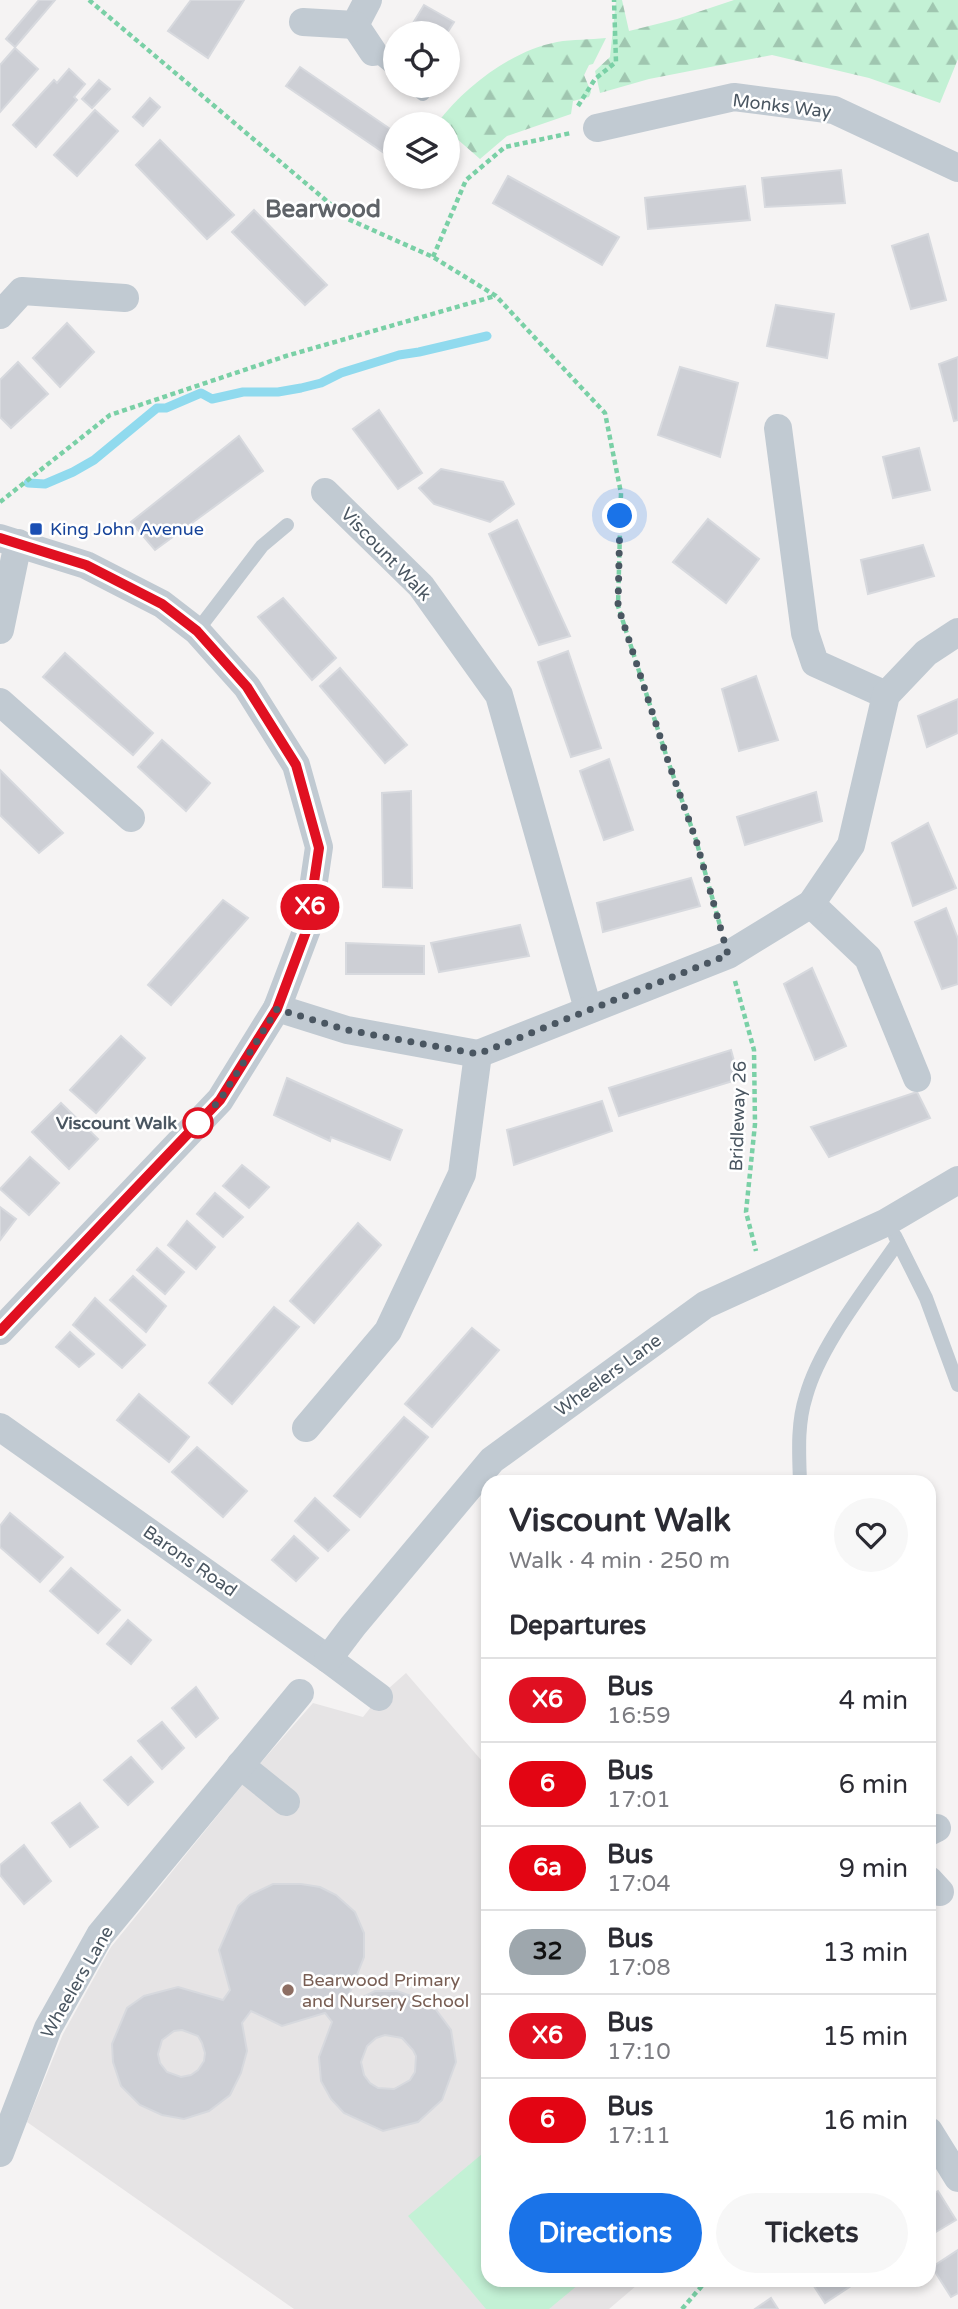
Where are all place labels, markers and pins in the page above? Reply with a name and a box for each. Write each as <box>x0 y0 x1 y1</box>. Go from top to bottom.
place label: King John Avenue <box>50 518 204 540</box>
marker: King John Avenue <box>28 521 44 537</box>
marker: Viscount Walk <box>183 1108 213 1138</box>
place label: Viscount Walk <box>56 1112 177 1134</box>
place label: Bearwood Primary and Nursery School <box>302 1969 469 2012</box>
marker: Bearwood Primary and Nursery School <box>280 1982 296 1998</box>

